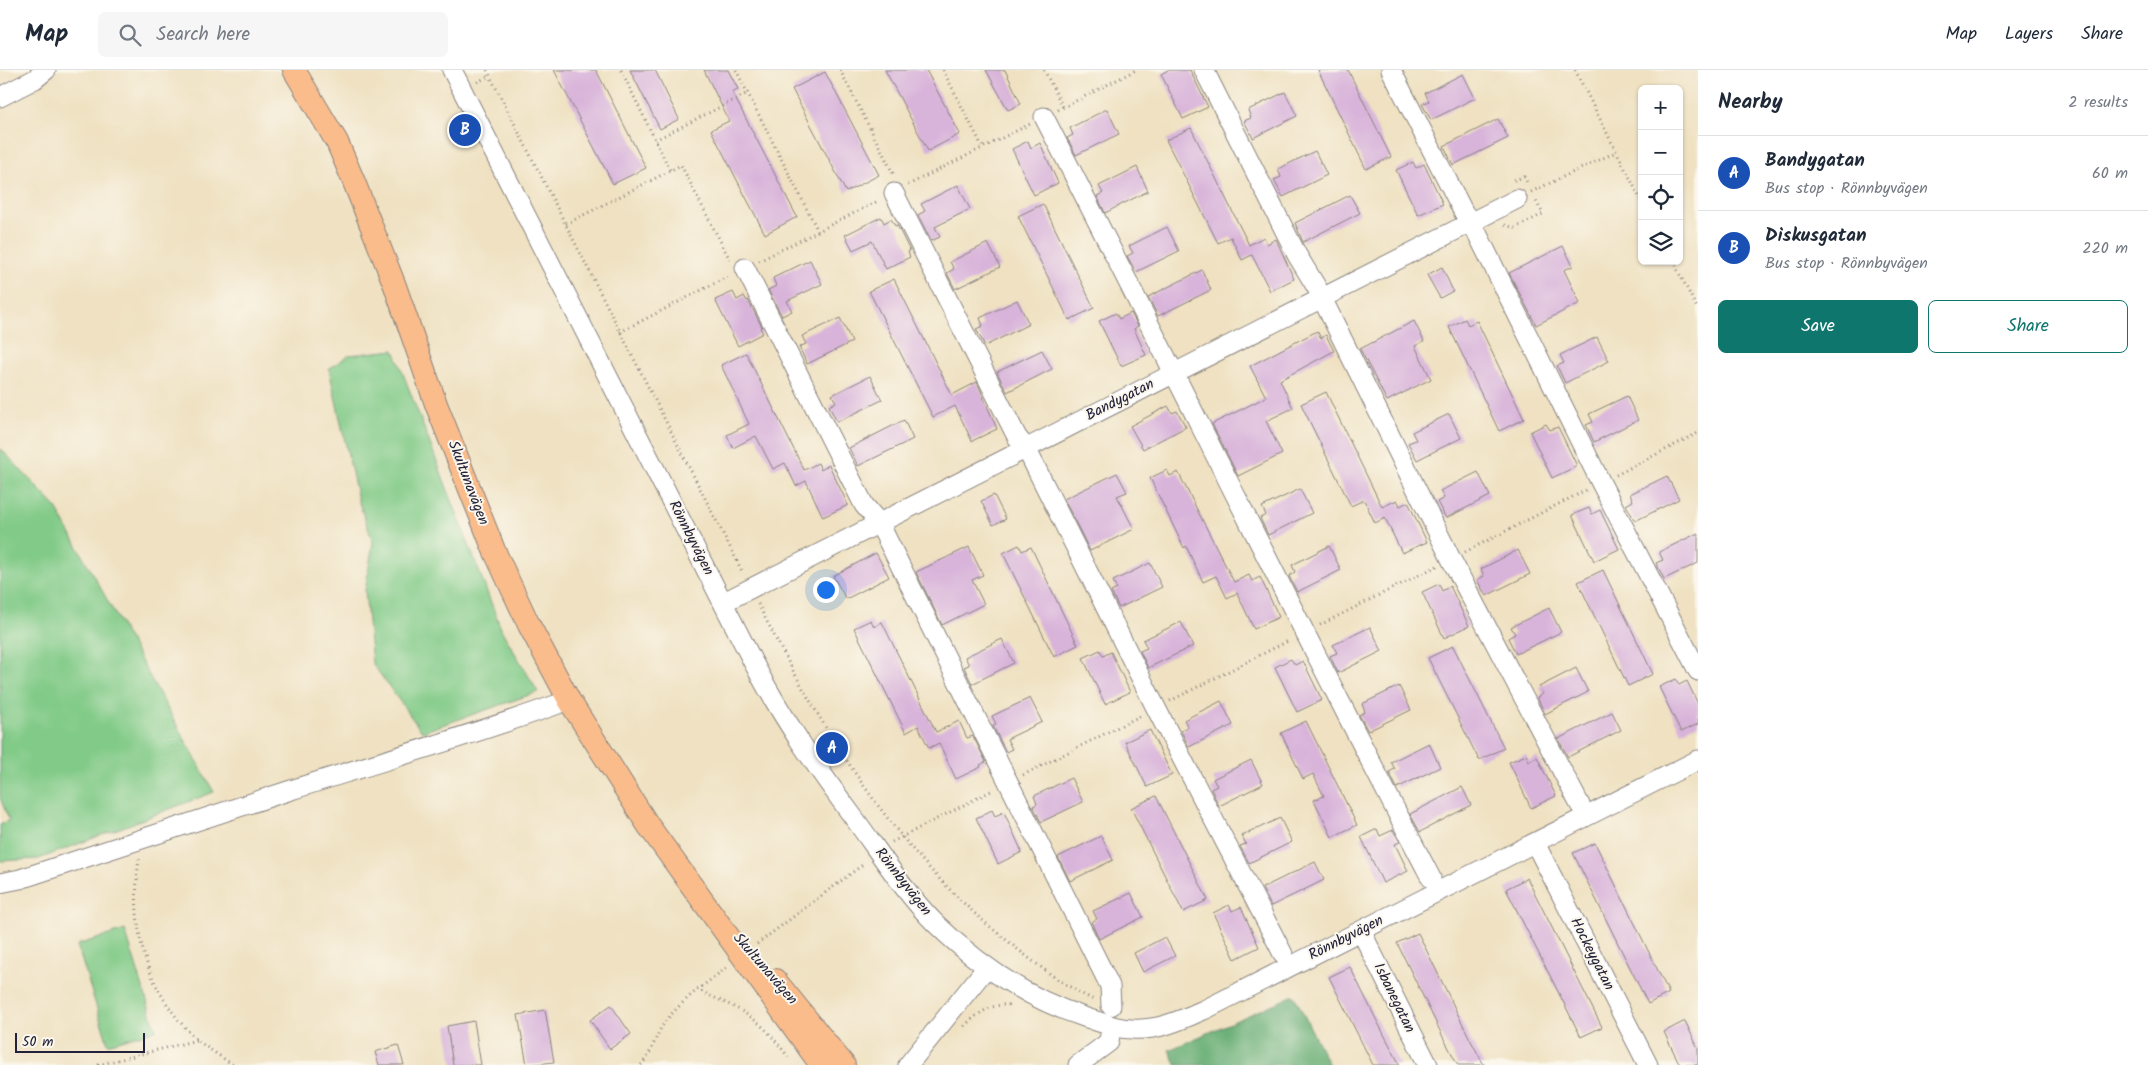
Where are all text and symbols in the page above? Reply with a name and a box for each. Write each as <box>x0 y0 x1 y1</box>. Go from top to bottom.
search box <box>98 12 448 57</box>
text: Map <box>25 15 68 54</box>
text: Search here <box>156 20 250 50</box>
text: Map <box>1946 20 1977 49</box>
text: Layers <box>2005 20 2053 49</box>
text: Share <box>2081 20 2123 49</box>
icon: search <box>116 21 144 49</box>
map controls <box>1638 85 1683 265</box>
button: + <box>1638 85 1683 130</box>
text: Nearby <box>1718 86 1783 119</box>
text: 2 results <box>2068 90 2128 115</box>
pin: B <box>449 111 481 149</box>
button: − <box>1638 130 1683 175</box>
text: Bandygatan <box>1765 146 1865 176</box>
text: A <box>1729 161 1739 186</box>
text: 60 m <box>2092 161 2128 186</box>
button: locate <box>1638 175 1683 220</box>
text: Bus stop · Rönnbyvägen <box>1765 176 1928 201</box>
button: layers <box>1638 220 1683 265</box>
text: Diskusgatan <box>1765 221 1867 251</box>
text: B <box>1729 236 1739 261</box>
text: 220 m <box>2082 236 2128 261</box>
text: Bus stop · Rönnbyvägen <box>1765 251 1928 276</box>
button: Save <box>1718 300 1918 353</box>
button: Share <box>1928 300 2128 353</box>
street label: Bandygatan <box>1082 372 1158 428</box>
street label: Skultunavägen <box>441 437 495 529</box>
street label: Rönnbyvägen <box>662 496 720 580</box>
your location <box>813 577 839 603</box>
pin: A <box>816 729 848 767</box>
street label: Rönnbyvägen <box>868 842 938 922</box>
street label: Rönnbyvägen <box>1304 909 1388 967</box>
street label: Hockeygatan <box>1563 913 1621 995</box>
street label: Skultunavägen <box>727 927 803 1011</box>
street label: Isbanegatan <box>1367 959 1421 1037</box>
scale bar <box>15 1030 145 1053</box>
text: 50 m <box>22 1031 53 1053</box>

